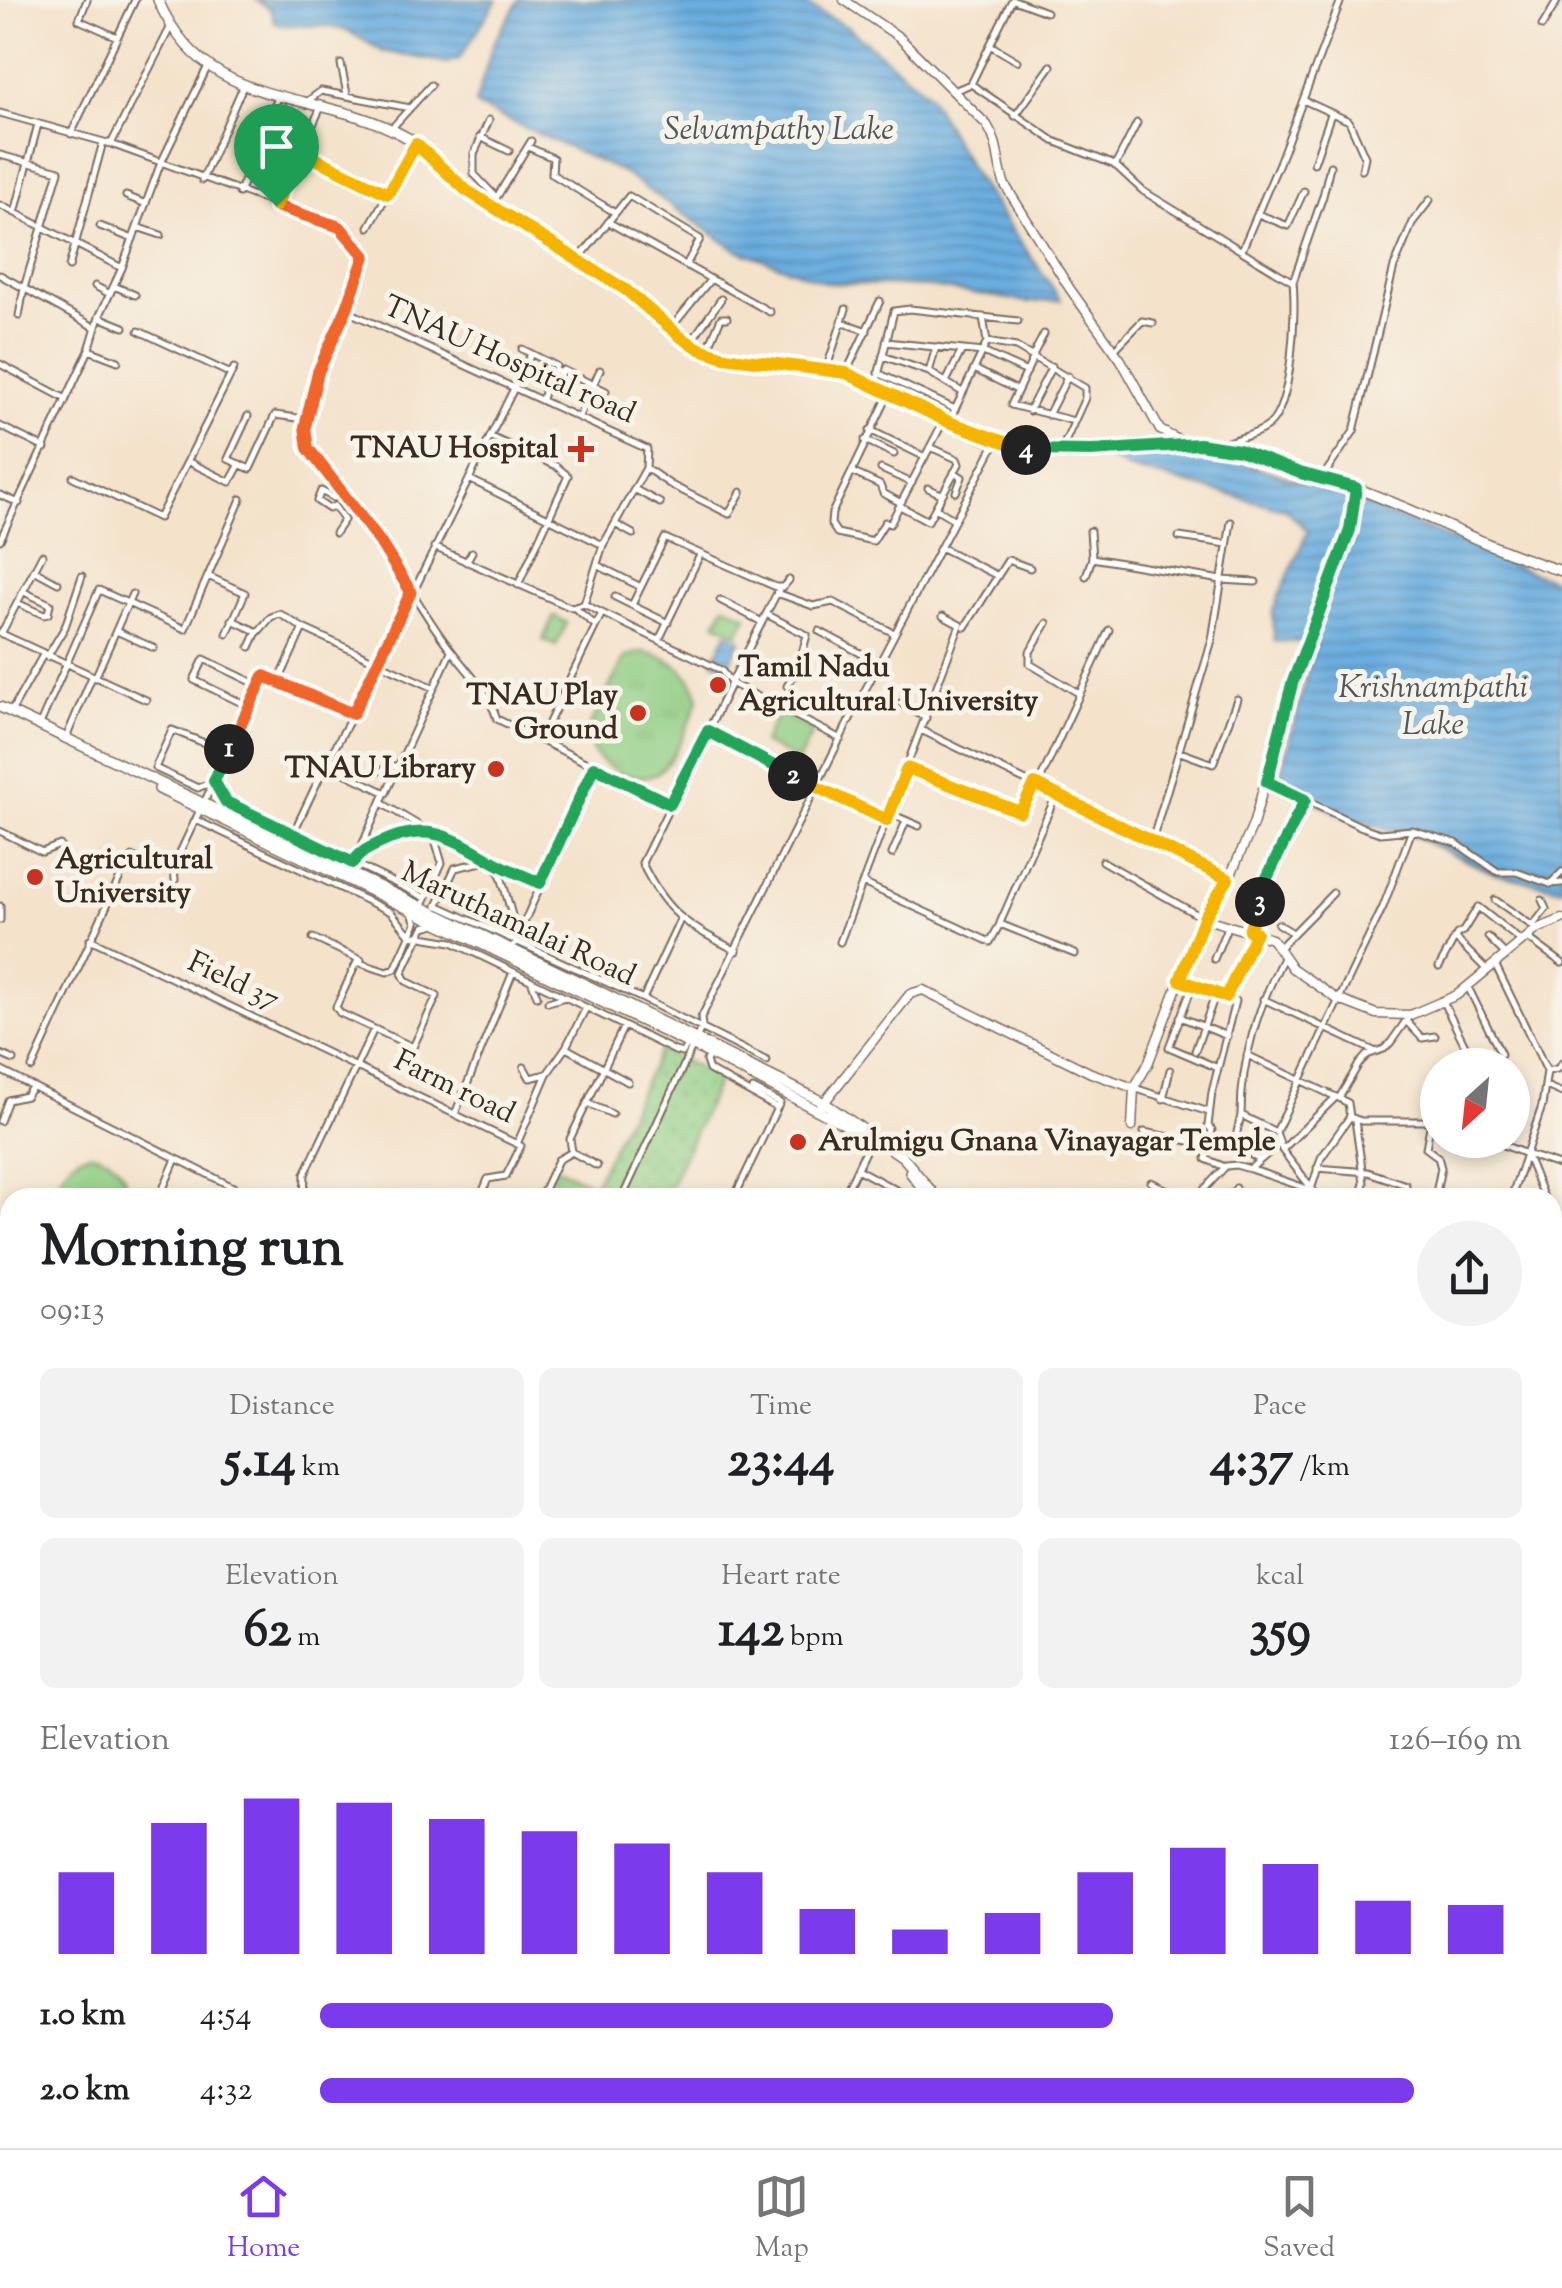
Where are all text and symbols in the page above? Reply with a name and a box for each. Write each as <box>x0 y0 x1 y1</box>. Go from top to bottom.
pin <box>234 104 319 207</box>
water label: Selvampathy Lake <box>664 108 894 154</box>
icon: arrive <box>249 119 304 174</box>
street label: TNAU Hospital road <box>376 286 642 436</box>
pin: 4 <box>1001 425 1051 475</box>
place label: TNAU Hospital <box>351 428 559 471</box>
text: 4 <box>1019 430 1033 470</box>
marker: TNAU Hospital <box>568 436 594 462</box>
place label: Tamil Nadu Agricultural University <box>738 647 1038 724</box>
water label: Krishnampathi Lake <box>1338 666 1528 749</box>
marker: Tamil Nadu Agricultural University <box>707 674 729 696</box>
place label: TNAU Play Ground <box>466 675 618 752</box>
marker: TNAU Play Ground <box>627 702 649 724</box>
pin: 1 <box>204 724 254 774</box>
text: 1 <box>224 729 234 769</box>
place label: TNAU Library <box>284 748 476 791</box>
pin: 2 <box>768 751 818 801</box>
text: 2 <box>786 756 800 796</box>
marker: TNAU Library <box>485 758 507 780</box>
place label: Agricultural University <box>55 839 214 916</box>
street label: Maruthamalai Road <box>394 852 642 998</box>
marker: Agricultural University <box>24 866 46 888</box>
pin: 3 <box>1235 877 1285 927</box>
text: 3 <box>1254 882 1266 922</box>
street label: Field 37 <box>180 942 286 1022</box>
street label: Farm road <box>386 1040 522 1136</box>
north arrow <box>1420 1048 1530 1158</box>
map controls <box>1420 1048 1530 1158</box>
place label: Arulmigu Gnana Vinayagar Temple <box>818 1121 1276 1164</box>
marker: Arulmigu Gnana Vinayagar Temple <box>787 1131 809 1153</box>
text: Morning run <box>40 1211 344 1290</box>
button: share <box>1417 1221 1522 1326</box>
text: 09:13 <box>40 1288 105 1334</box>
text: Distance <box>229 1387 335 1427</box>
text: Time <box>750 1387 812 1427</box>
text: Pace <box>1253 1387 1307 1427</box>
text: 5.14 <box>224 1427 296 1499</box>
text: 23:44 <box>728 1427 835 1499</box>
text: 4:37 <box>1210 1427 1293 1499</box>
text: km <box>296 1448 340 1488</box>
text: /km <box>1293 1448 1350 1488</box>
text: Elevation <box>225 1557 339 1597</box>
text: Heart rate <box>721 1557 841 1597</box>
text: kcal <box>1256 1557 1304 1597</box>
text: 62 <box>244 1597 291 1669</box>
text: 142 <box>718 1597 784 1669</box>
text: 359 <box>1249 1597 1311 1669</box>
text: m <box>291 1618 320 1658</box>
text: bpm <box>784 1618 844 1658</box>
text: Elevation <box>40 1718 170 1764</box>
text: 126–169 m <box>1389 1718 1522 1764</box>
text: 1.0 km <box>40 1993 126 2039</box>
text: 4:54 <box>200 1993 252 2039</box>
text: 2.0 km <box>40 2068 130 2114</box>
text: 4:32 <box>200 2068 252 2114</box>
tab: Home <box>227 2169 300 2269</box>
tab: Map <box>754 2169 809 2269</box>
tab: Saved <box>1263 2169 1335 2269</box>

